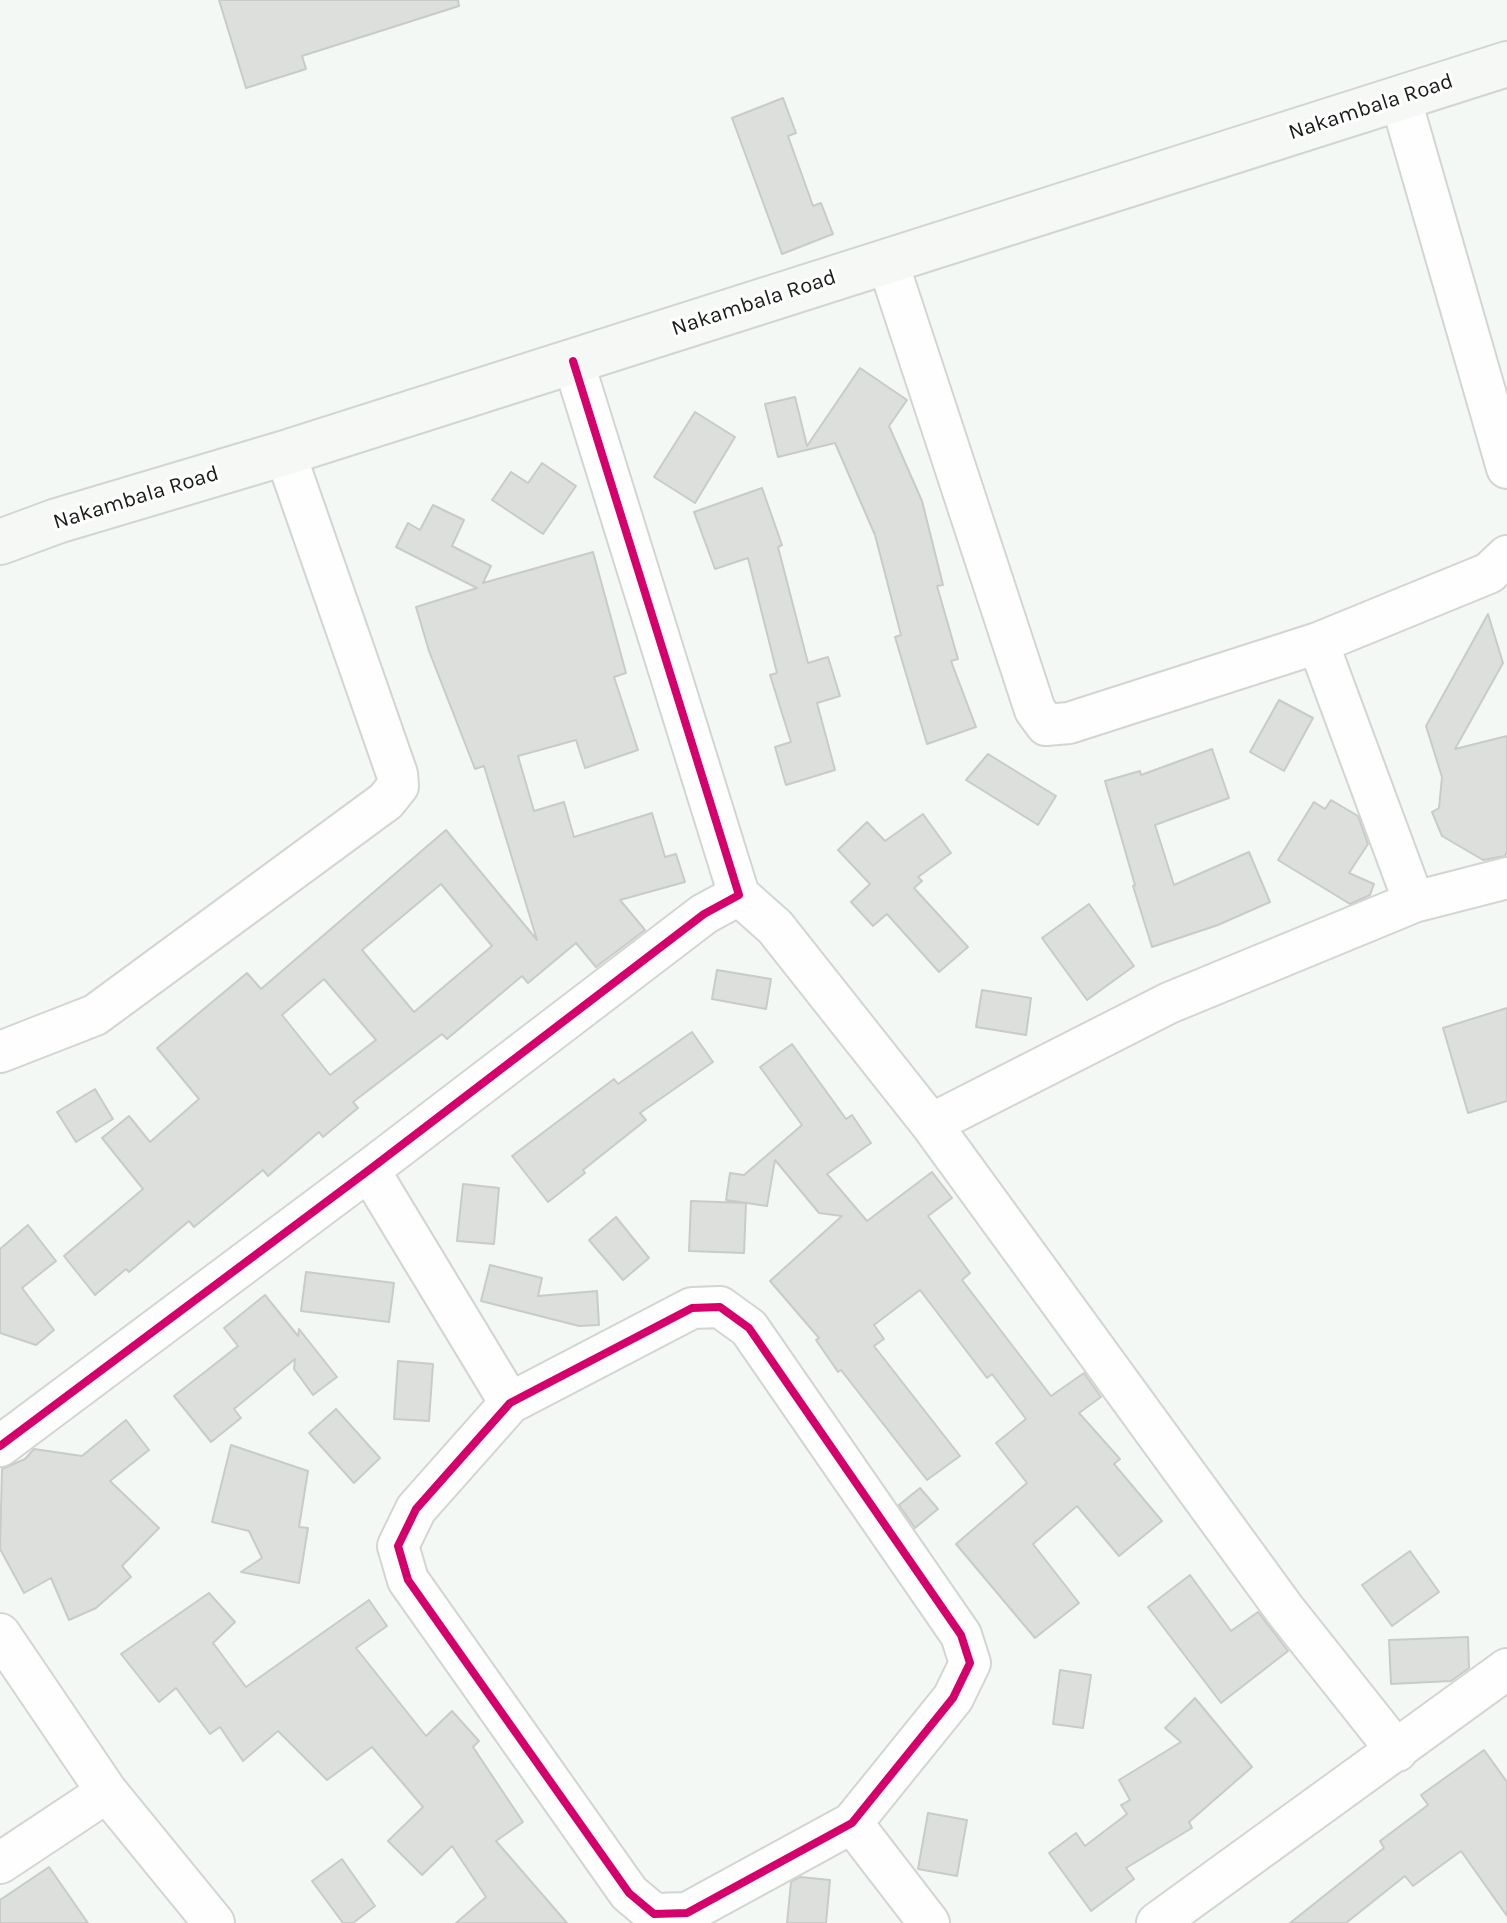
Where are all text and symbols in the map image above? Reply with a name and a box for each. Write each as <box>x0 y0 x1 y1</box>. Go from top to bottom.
street label: Nakambala Road <box>1285 68 1457 146</box>
street label: Nakambala Road <box>668 264 840 342</box>
street label: Nakambala Road <box>50 460 222 536</box>

